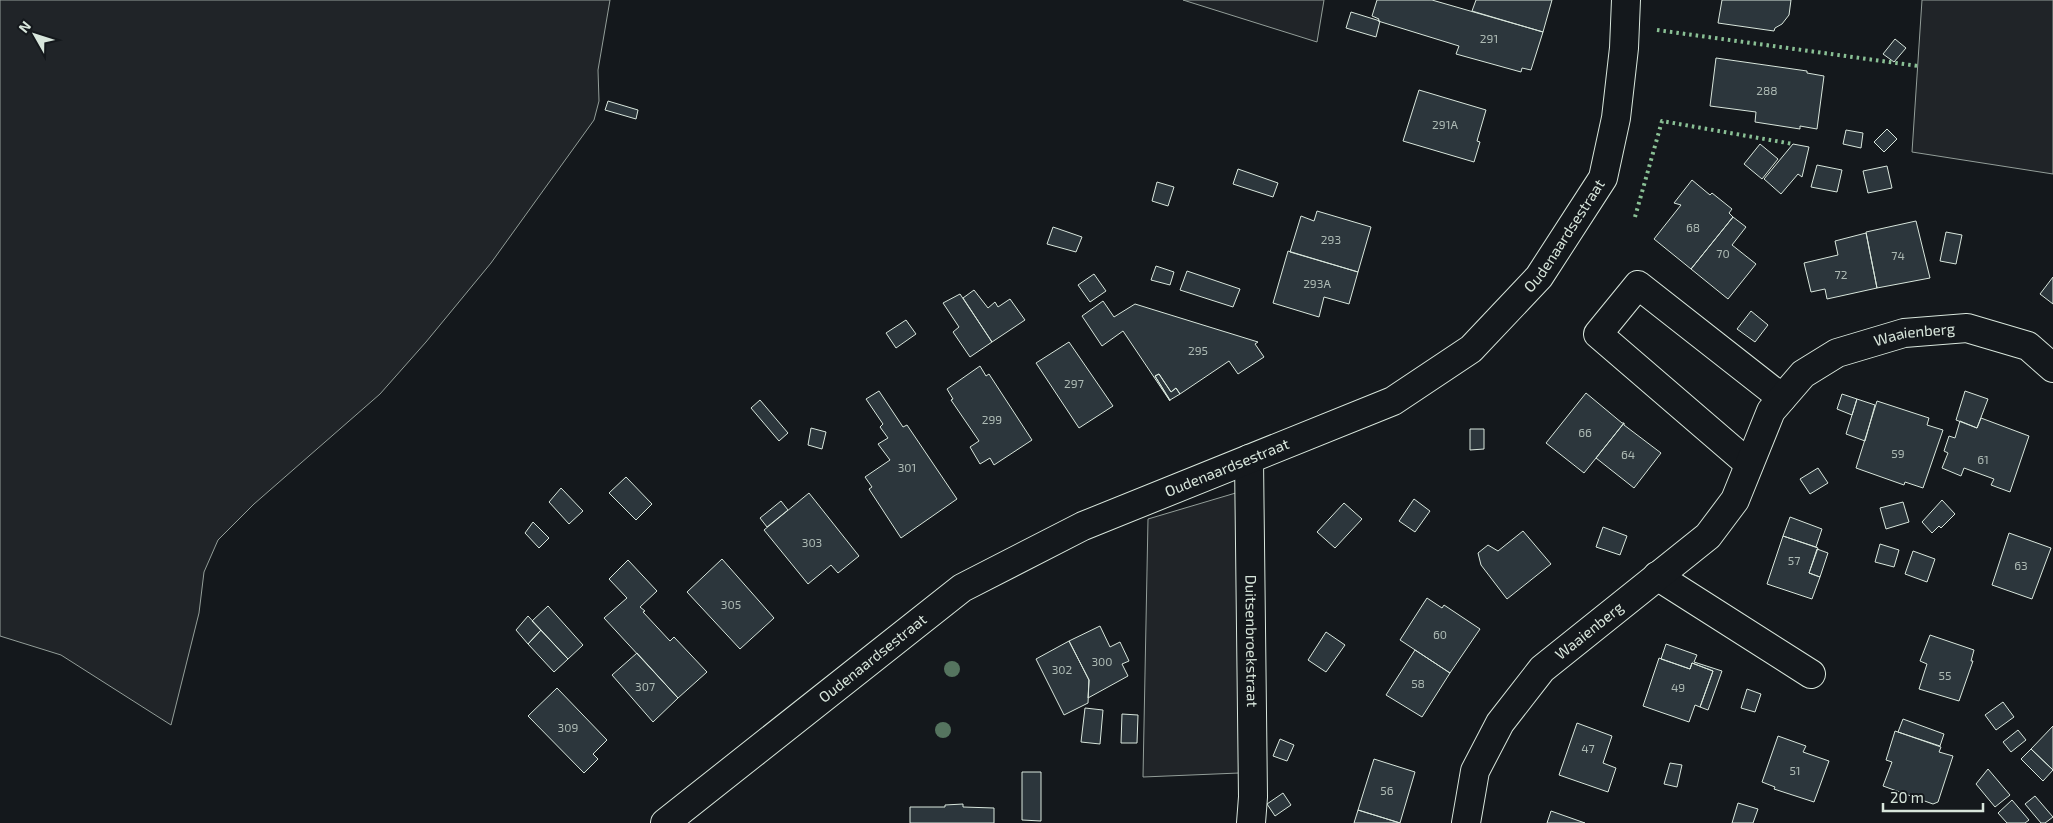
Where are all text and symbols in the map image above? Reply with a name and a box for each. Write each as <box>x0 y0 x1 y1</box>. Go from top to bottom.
north arrow <box>10 10 60 60</box>
text: N <box>15 17 34 36</box>
house number: 291 <box>1480 31 1498 45</box>
house number: 288 <box>1756 83 1778 97</box>
house number: 291A <box>1432 117 1458 131</box>
street label: Oudenaardsestraat <box>1519 175 1608 295</box>
house number: 68 <box>1686 220 1700 234</box>
house number: 293 <box>1321 232 1341 246</box>
house number: 70 <box>1716 246 1730 260</box>
house number: 74 <box>1891 248 1905 262</box>
house number: 72 <box>1835 267 1848 281</box>
house number: 293A <box>1303 276 1331 290</box>
street label: Waaienberg <box>1872 319 1956 349</box>
house number: 295 <box>1188 343 1208 357</box>
house number: 297 <box>1064 376 1084 390</box>
house number: 299 <box>982 412 1002 426</box>
house number: 66 <box>1578 425 1592 439</box>
street label: Oudenaardsestraat <box>1162 434 1292 500</box>
house number: 59 <box>1891 446 1905 460</box>
house number: 64 <box>1621 447 1635 461</box>
house number: 61 <box>1977 452 1989 466</box>
house number: 301 <box>898 460 916 474</box>
house number: 303 <box>802 535 822 549</box>
house number: 57 <box>1788 553 1800 567</box>
house number: 63 <box>2014 558 2028 572</box>
street label: Duitsenbroekstraat <box>1242 575 1262 708</box>
house number: 305 <box>721 597 741 611</box>
street label: Waaienberg <box>1551 597 1627 663</box>
street label: Oudenaardsestraat <box>815 610 930 706</box>
house number: 60 <box>1433 627 1447 641</box>
house number: 300 <box>1091 654 1113 668</box>
house number: 302 <box>1052 662 1073 676</box>
house number: 55 <box>1939 668 1951 682</box>
house number: 58 <box>1411 676 1425 690</box>
house number: 307 <box>635 679 655 693</box>
house number: 49 <box>1671 680 1685 694</box>
house number: 309 <box>558 720 579 734</box>
house number: 47 <box>1581 741 1595 755</box>
house number: 51 <box>1789 763 1801 777</box>
scale bar <box>1883 780 1983 812</box>
house number: 56 <box>1380 783 1394 797</box>
text: 20 m <box>1890 788 1924 806</box>

